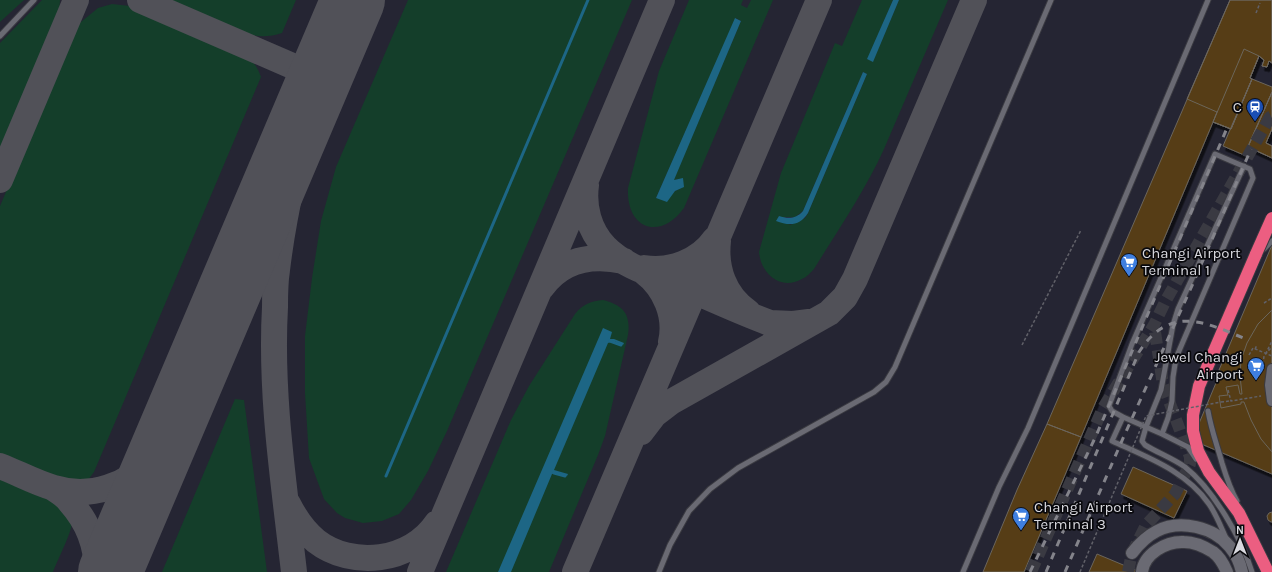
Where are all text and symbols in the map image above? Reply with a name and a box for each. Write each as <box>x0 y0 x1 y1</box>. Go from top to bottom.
station icon: C <box>1245 97 1265 122</box>
place label: C <box>1233 98 1242 116</box>
place label: Changi Airport Terminal 1 <box>1142 244 1241 279</box>
supermarket icon: Changi Airport Terminal 1 <box>1119 252 1139 277</box>
place label: Jewel Changi Airport <box>1154 348 1243 383</box>
supermarket icon: Jewel Changi Airport <box>1246 356 1266 381</box>
place label: Changi Airport Terminal 3 <box>1034 498 1133 533</box>
supermarket icon: Changi Airport Terminal 3 <box>1011 506 1031 531</box>
north arrow <box>1220 520 1260 560</box>
text: N <box>1236 524 1244 537</box>

